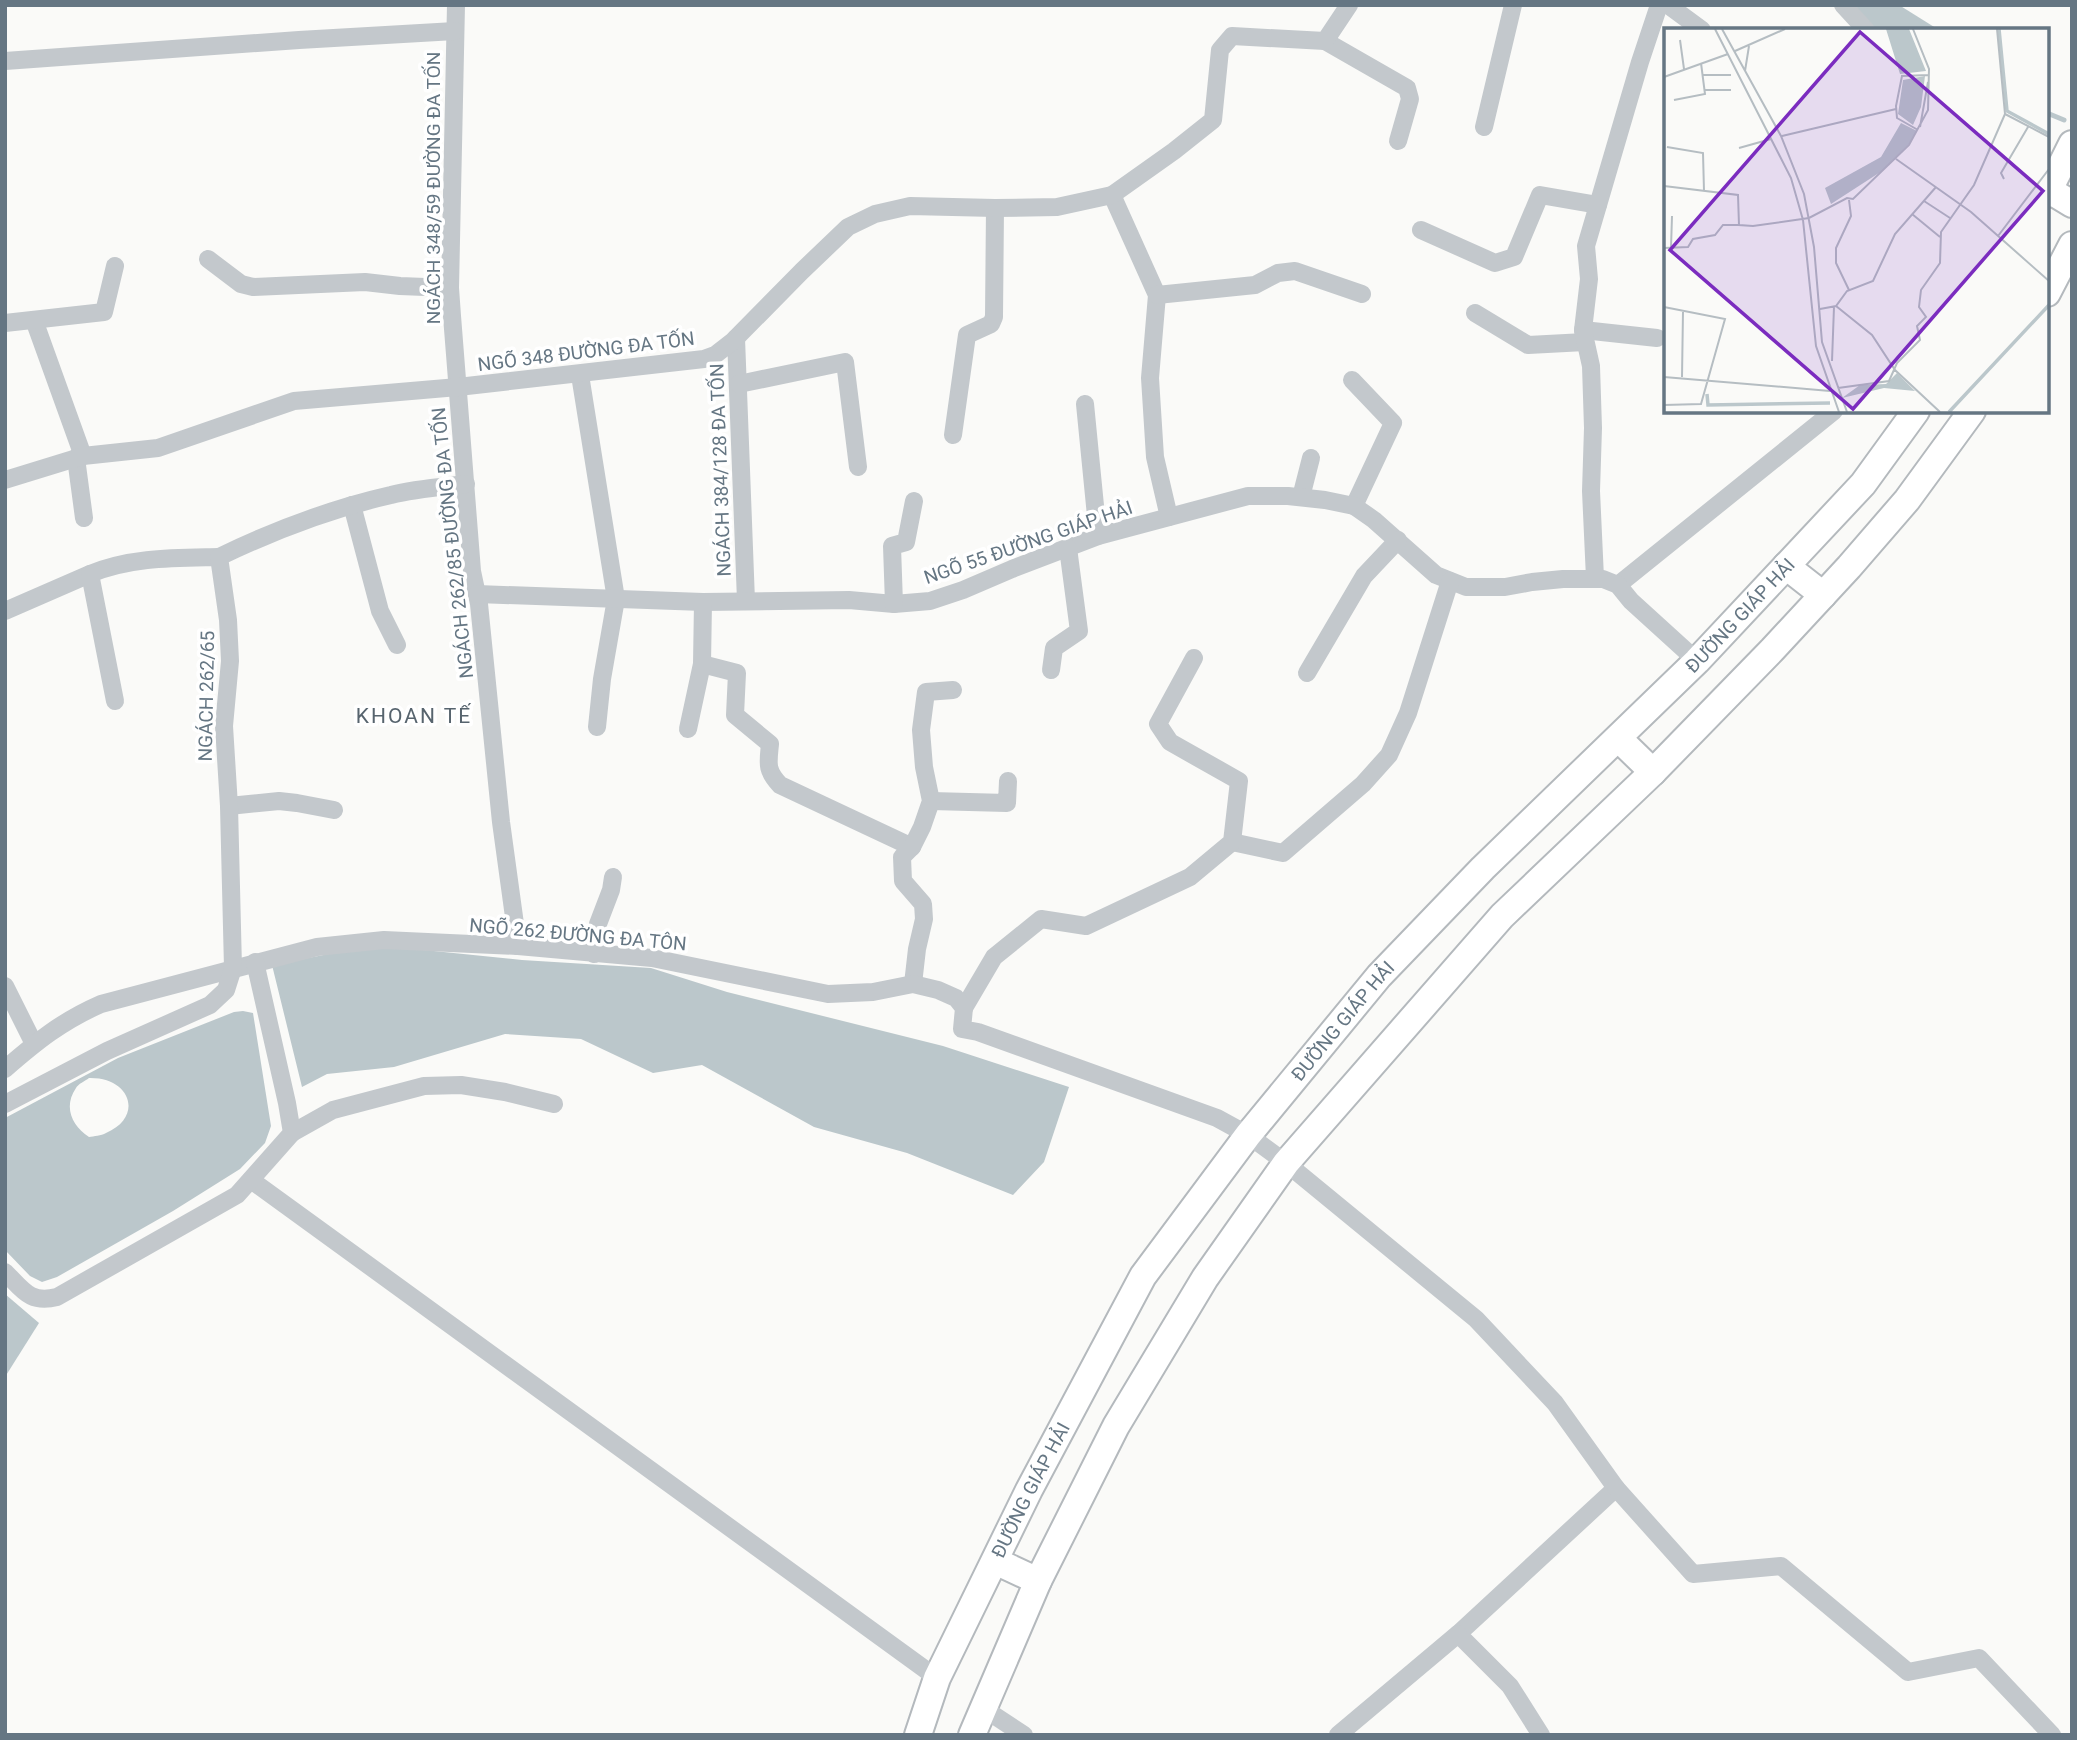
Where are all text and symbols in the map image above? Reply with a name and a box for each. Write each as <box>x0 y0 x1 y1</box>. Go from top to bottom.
inset map <box>1664 28 2049 413</box>
street label: NGÁCH 348/59 ĐƯỜNG ĐA TỐN <box>421 52 445 324</box>
street label: NGÕ 348 ĐƯỜNG ĐA TỐN <box>476 326 696 376</box>
street label: NGÁCH 384/128 ĐA TỐN <box>704 363 736 577</box>
street label: NGÁCH 262/85 ĐƯỜNG ĐA TỐN <box>426 406 478 680</box>
street label: NGÕ 55 ĐƯỜNG GIÁP HẢI <box>921 496 1136 589</box>
street label: ĐƯỜNG GIÁP HẢI <box>1681 553 1800 678</box>
street label: NGÁCH 262/65 <box>194 630 219 762</box>
district label: KHOAN TẾ <box>356 703 472 728</box>
street label: NGÕ 262 ĐƯỜNG ĐA TÔN <box>468 914 688 955</box>
street label: ĐƯỜNG GIÁP HẢI <box>1286 956 1399 1086</box>
street label: ĐƯỜNG GIÁP HẢI <box>987 1419 1075 1562</box>

